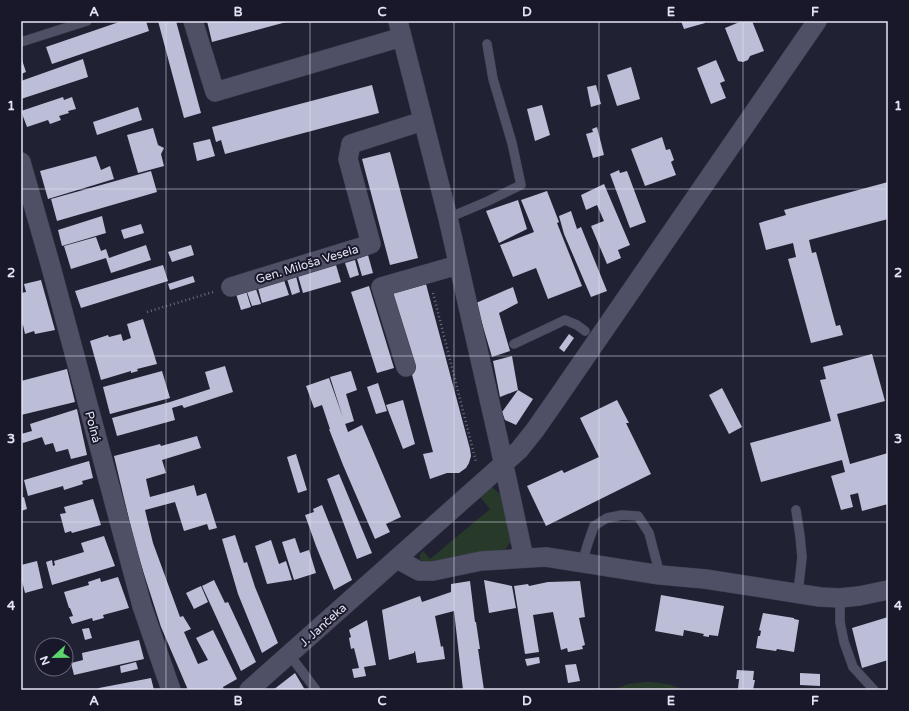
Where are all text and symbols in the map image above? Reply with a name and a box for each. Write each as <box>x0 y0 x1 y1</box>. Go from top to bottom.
text: A <box>89 4 99 20</box>
text: B <box>233 4 243 20</box>
text: C <box>377 4 387 20</box>
text: D <box>522 4 532 20</box>
text: E <box>667 4 675 20</box>
text: F <box>811 4 819 20</box>
text: 1 <box>7 98 15 114</box>
text: 1 <box>894 98 902 114</box>
street label: Gen. Miloša Vesela <box>254 242 360 286</box>
text: 2 <box>7 265 15 281</box>
text: 2 <box>894 265 902 281</box>
street label: Poľná <box>82 410 104 444</box>
text: 3 <box>7 431 15 447</box>
text: 3 <box>894 431 902 447</box>
text: 4 <box>7 598 16 614</box>
text: 4 <box>894 598 903 614</box>
street label: J. Jančeka <box>297 600 349 650</box>
north arrow <box>34 637 74 677</box>
text: N <box>38 654 53 667</box>
text: A <box>89 693 99 709</box>
text: B <box>233 693 243 709</box>
text: C <box>377 693 387 709</box>
text: D <box>522 693 532 709</box>
text: E <box>667 693 675 709</box>
text: F <box>811 693 819 709</box>

